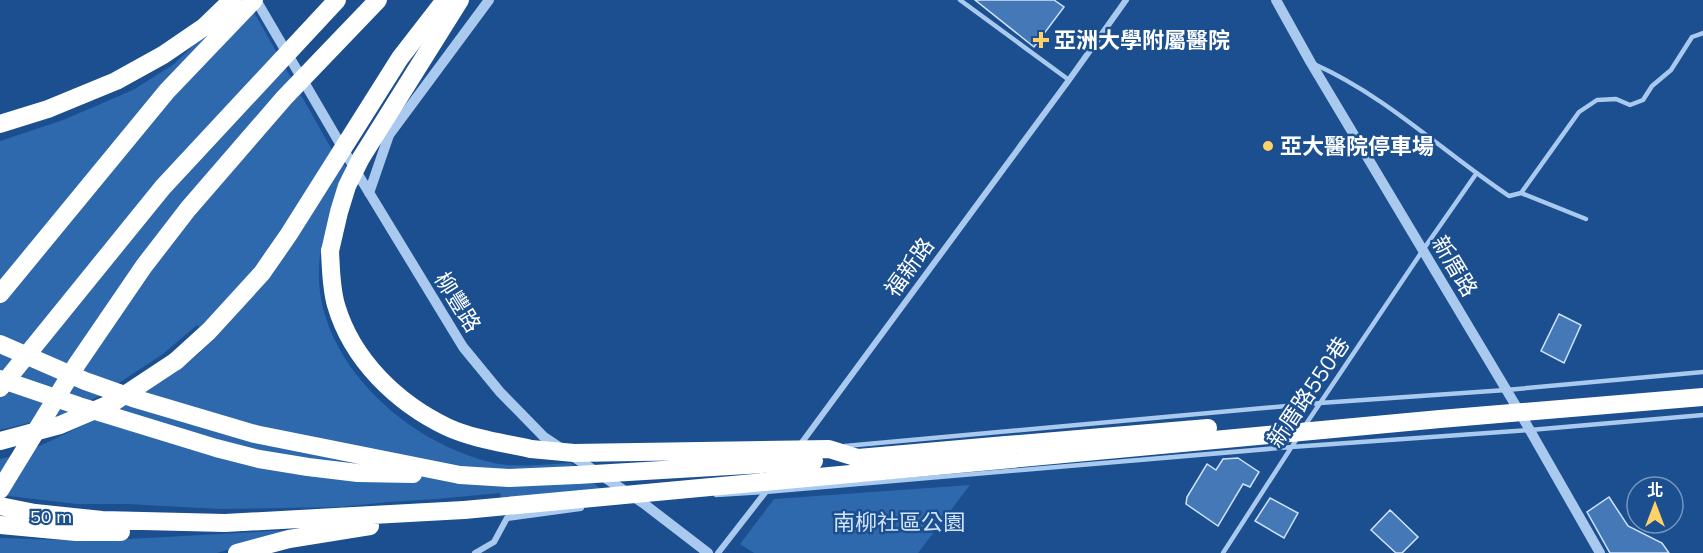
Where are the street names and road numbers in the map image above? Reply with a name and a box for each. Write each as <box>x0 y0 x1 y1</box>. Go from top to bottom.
street label: 新厝路 <box>1426 230 1484 302</box>
street label: 福新路 <box>878 232 940 302</box>
street label: 柳豐路 <box>429 267 487 337</box>
street label: 新厝路550巷 <box>1261 331 1355 453</box>

